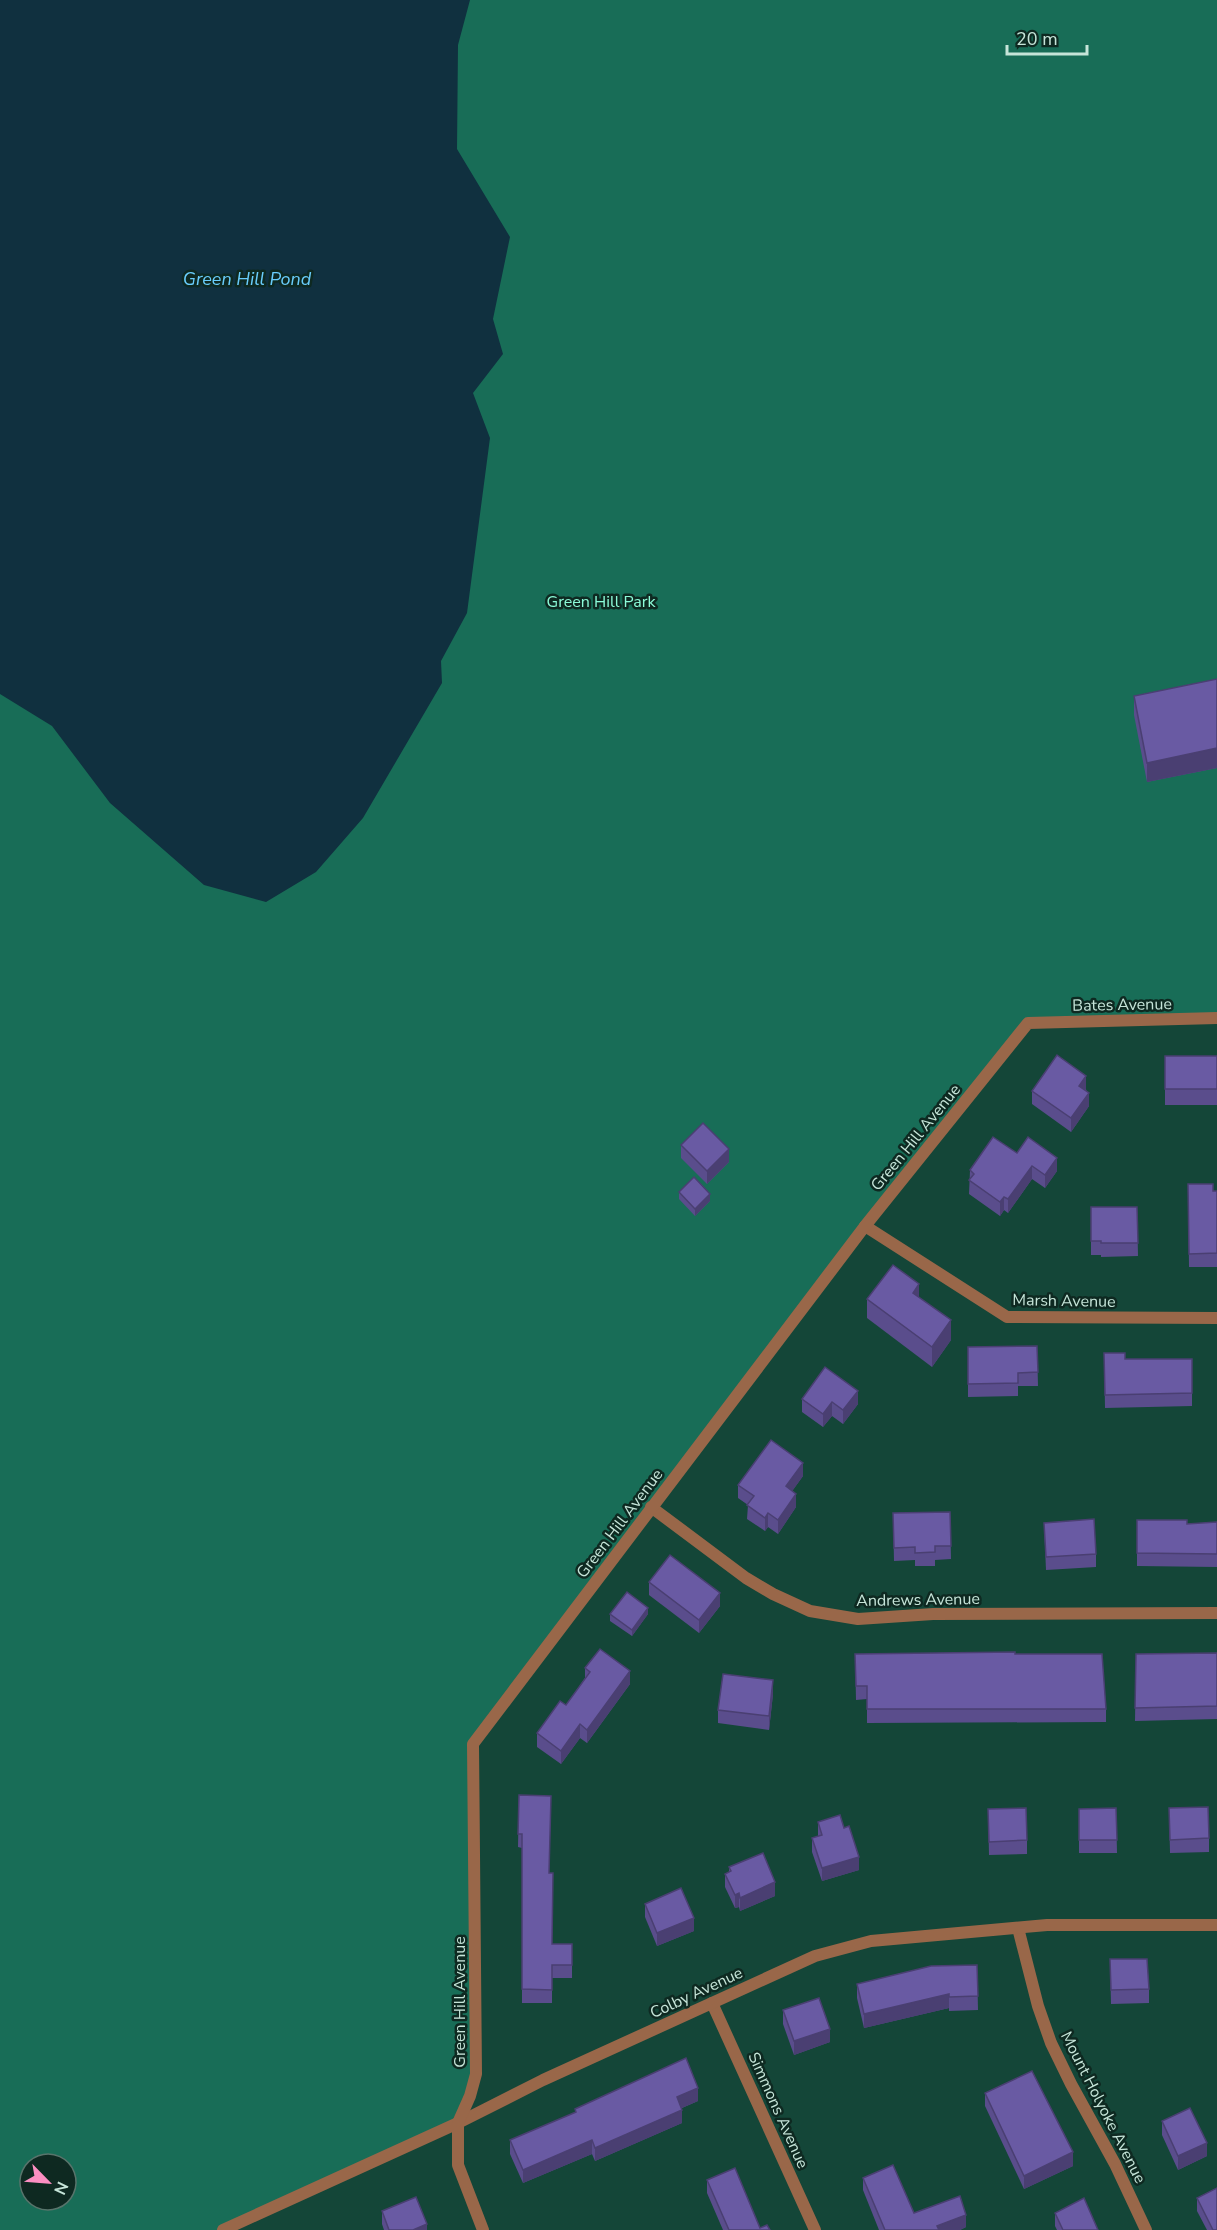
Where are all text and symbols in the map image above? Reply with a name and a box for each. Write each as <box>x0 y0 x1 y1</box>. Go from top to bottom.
scale bar <box>1007 18 1086 56</box>
text: 20 m <box>1016 27 1058 51</box>
water label: Green Hill Pond <box>183 267 312 291</box>
park label: Green Hill Park <box>547 591 656 613</box>
street label: Bates Avenue <box>1072 993 1172 1017</box>
street label: Green Hill Avenue <box>866 1080 966 1196</box>
street label: Marsh Avenue <box>1012 1289 1116 1313</box>
street label: Green Hill Avenue <box>571 1465 668 1583</box>
street label: Andrews Avenue <box>856 1588 980 1612</box>
street label: Green Hill Avenue <box>449 1936 471 2068</box>
street label: Colby Avenue <box>647 1962 746 2024</box>
street label: Mount Holyoke Avenue <box>1055 2028 1151 2187</box>
street label: Simmons Avenue <box>743 2049 814 2172</box>
north arrow <box>18 2152 78 2212</box>
text: N <box>48 2178 73 2198</box>

